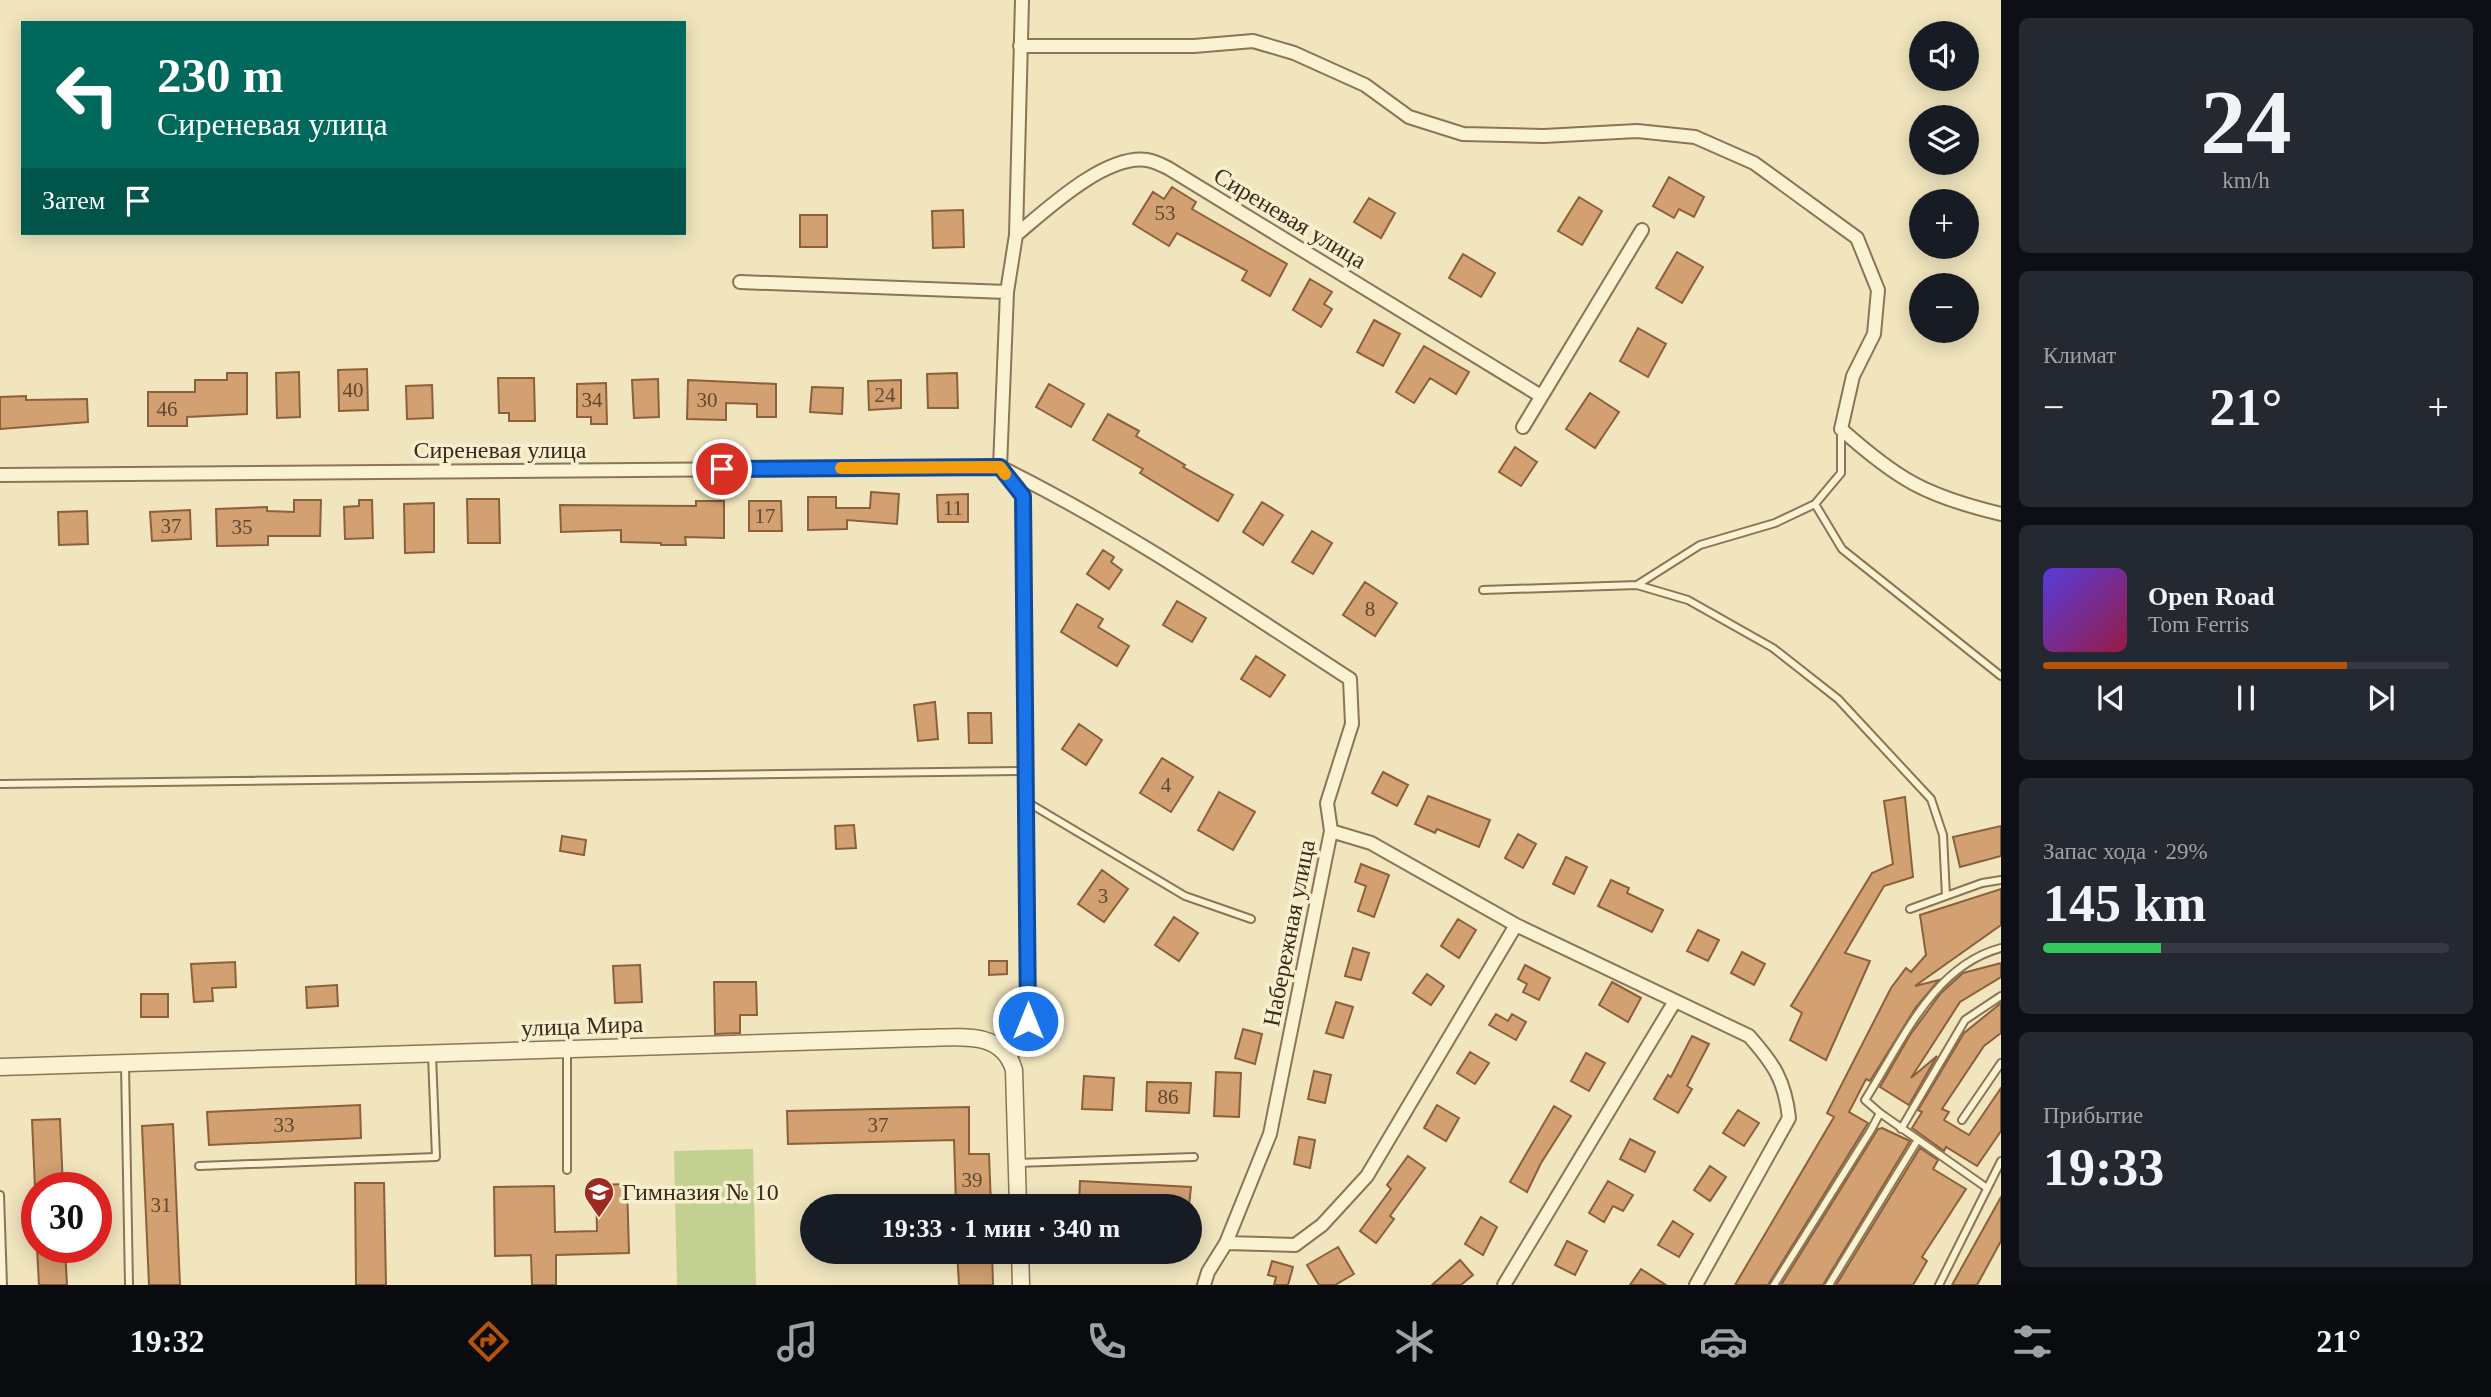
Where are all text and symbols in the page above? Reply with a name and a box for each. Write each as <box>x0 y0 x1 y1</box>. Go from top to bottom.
map controls <box>1909 21 1979 343</box>
button: sound <box>1909 21 1979 91</box>
text: 230 m <box>157 48 284 103</box>
icon: left <box>42 49 133 140</box>
text: 24 <box>2201 72 2292 173</box>
button: layers <box>1909 105 1979 175</box>
text: Сиреневая улица <box>157 106 388 142</box>
street label: Сиреневая улица <box>1209 162 1371 274</box>
text: km/h <box>2222 168 2270 193</box>
icon: arrive <box>119 182 157 220</box>
text: Затем <box>42 186 105 215</box>
button: + <box>1909 189 1979 259</box>
house number: 53 <box>1155 201 1176 225</box>
button: − <box>1909 273 1979 343</box>
text: Климат <box>2043 343 2116 368</box>
house number: 40 <box>343 378 364 402</box>
text: 21° <box>2210 379 2282 436</box>
house number: 24 <box>875 383 896 407</box>
text: − <box>2043 386 2064 428</box>
text: + <box>2428 386 2449 428</box>
house number: 34 <box>582 388 603 412</box>
house number: 30 <box>697 388 718 412</box>
house number: 46 <box>157 397 178 421</box>
street label: Сиреневая улица <box>414 437 587 463</box>
pin <box>692 439 752 499</box>
icon: arrive <box>703 450 741 488</box>
house number: 11 <box>943 496 963 520</box>
house number: 17 <box>755 504 776 528</box>
house number: 37 <box>161 514 182 538</box>
house number: 35 <box>232 515 253 539</box>
text: Open Road <box>2148 582 2274 611</box>
house number: 8 <box>1365 597 1375 621</box>
text: Tom Ferris <box>2148 612 2249 637</box>
icon: previous <box>2092 679 2130 717</box>
icon: pause <box>2227 679 2265 717</box>
icon: next <box>2362 679 2400 717</box>
house number: 4 <box>1161 773 1172 797</box>
street label: Набережная улица <box>1258 837 1320 1029</box>
text: Запас хода · 29% <box>2043 839 2208 864</box>
text: 145 km <box>2043 875 2206 932</box>
house number: 3 <box>1098 884 1108 908</box>
position arrow <box>991 984 1065 1058</box>
street label: улица Мира <box>521 1011 644 1041</box>
house number: 86 <box>1158 1085 1179 1109</box>
text: Прибытие <box>2043 1103 2143 1128</box>
house number: 33 <box>274 1113 295 1137</box>
house number: 37 <box>868 1113 889 1137</box>
text: 19:33 <box>2043 1139 2164 1196</box>
house number: 39 <box>962 1168 983 1192</box>
speed limit sign: 30 <box>21 1172 112 1263</box>
school or university icon: Гимназия № 10 <box>582 1175 616 1219</box>
place label: Гимназия № 10 <box>622 1179 779 1205</box>
house number: 31 <box>151 1193 172 1217</box>
text: 19:33 · 1 мин · 340 m <box>882 1214 1120 1243</box>
icon: directions <box>464 1317 513 1366</box>
icon: music <box>773 1317 822 1366</box>
icon: phone <box>1082 1317 1131 1366</box>
icon: climate <box>1390 1317 1439 1366</box>
icon: car <box>1699 1317 1748 1366</box>
icon: filters <box>2008 1317 2057 1366</box>
text: 19:32 <box>130 1323 205 1359</box>
text: 21° <box>2316 1323 2361 1359</box>

